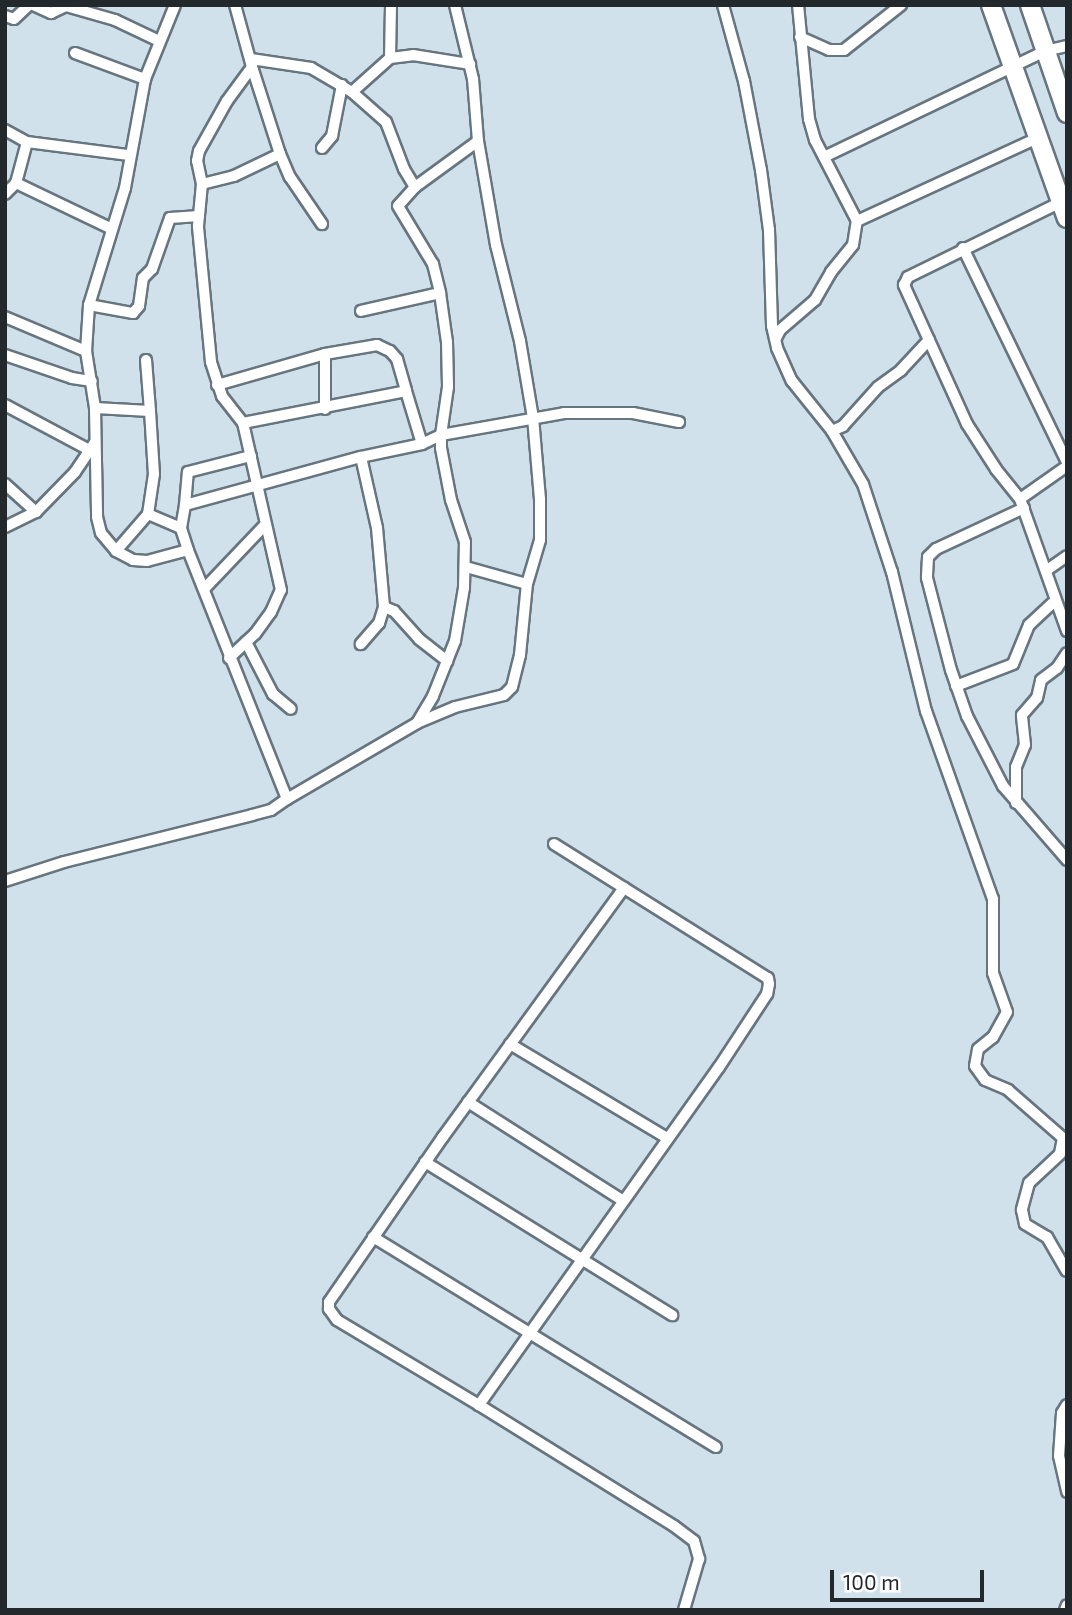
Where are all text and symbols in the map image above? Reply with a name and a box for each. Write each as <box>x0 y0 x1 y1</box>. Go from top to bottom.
scale bar <box>834 1556 988 1600</box>
text: 100 m <box>843 1569 900 1594</box>

